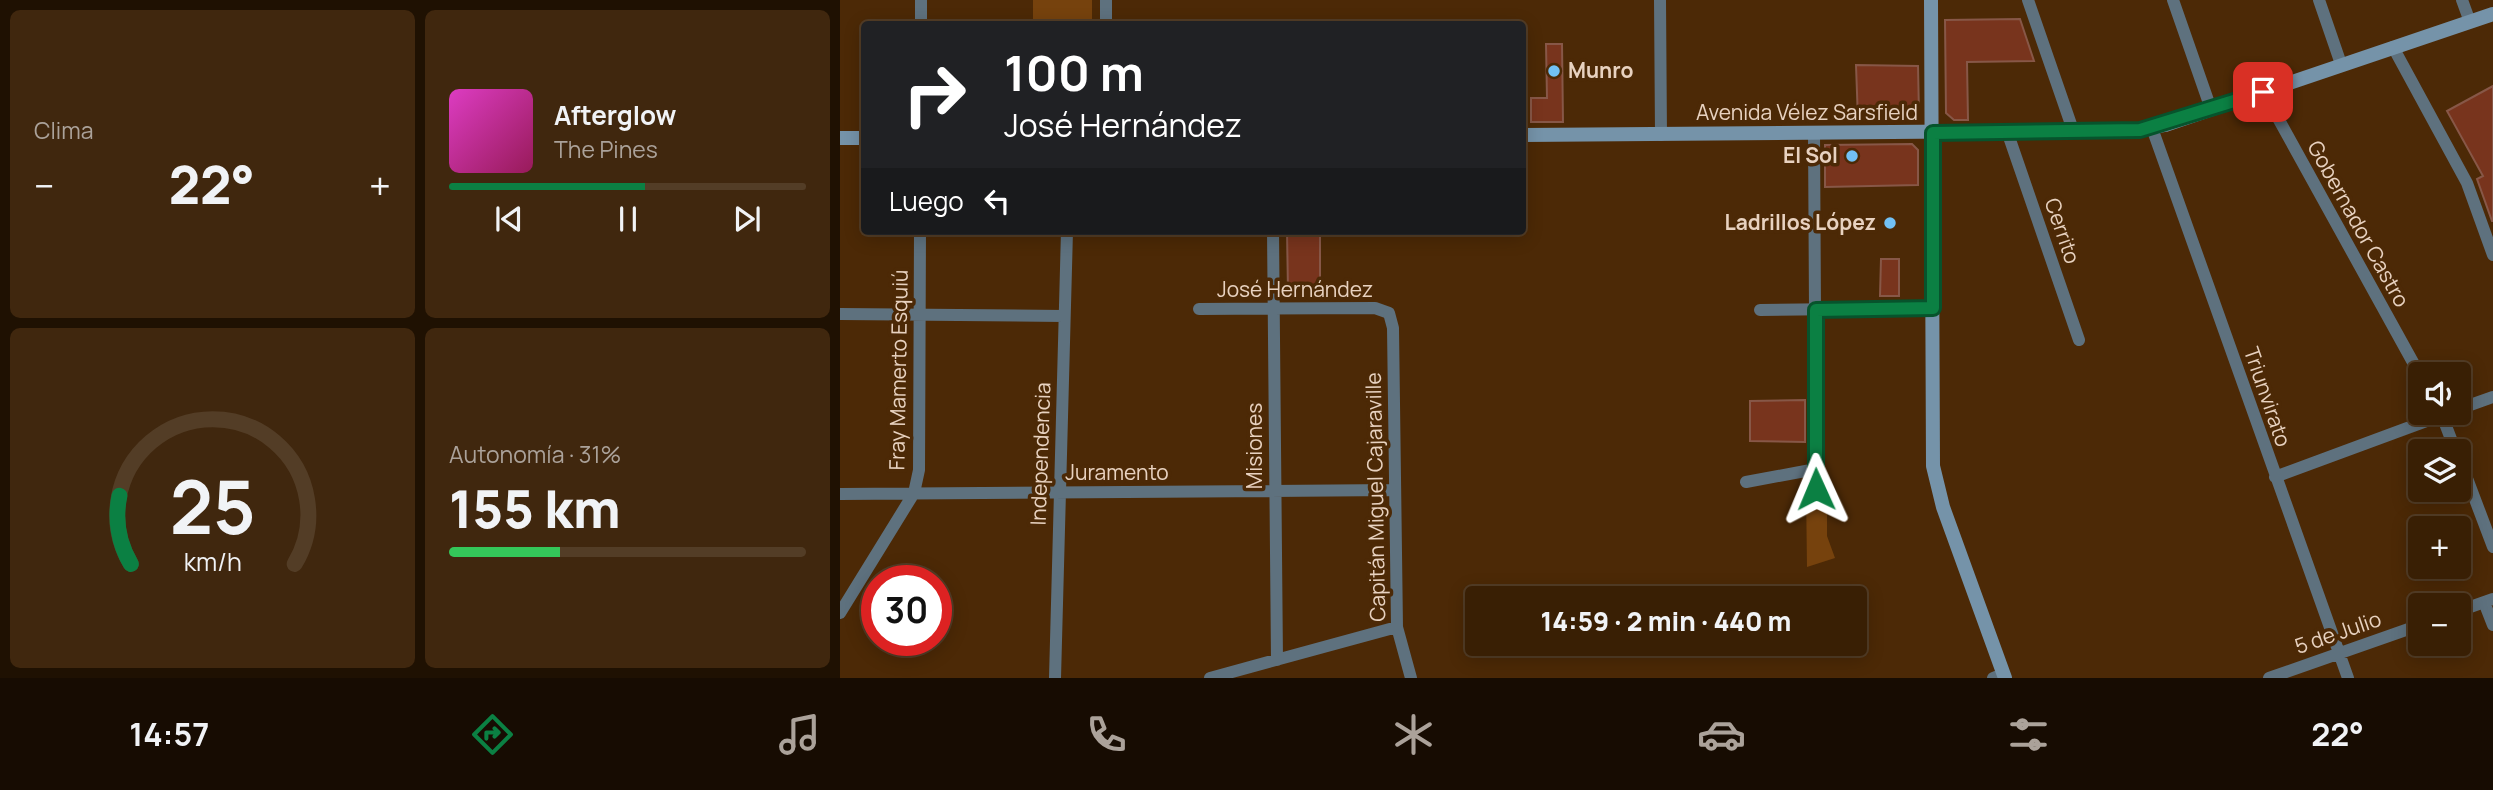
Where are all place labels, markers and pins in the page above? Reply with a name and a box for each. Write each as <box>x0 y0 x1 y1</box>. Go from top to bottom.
place label: Munro <box>1568 56 1633 84</box>
pin <box>2233 62 2293 122</box>
marker: Munro <box>1546 63 1562 79</box>
place label: El Sol <box>1783 141 1838 169</box>
marker: El Sol <box>1844 148 1860 164</box>
place label: Ladrillos López <box>1724 208 1876 236</box>
marker: Ladrillos López <box>1882 215 1898 231</box>

